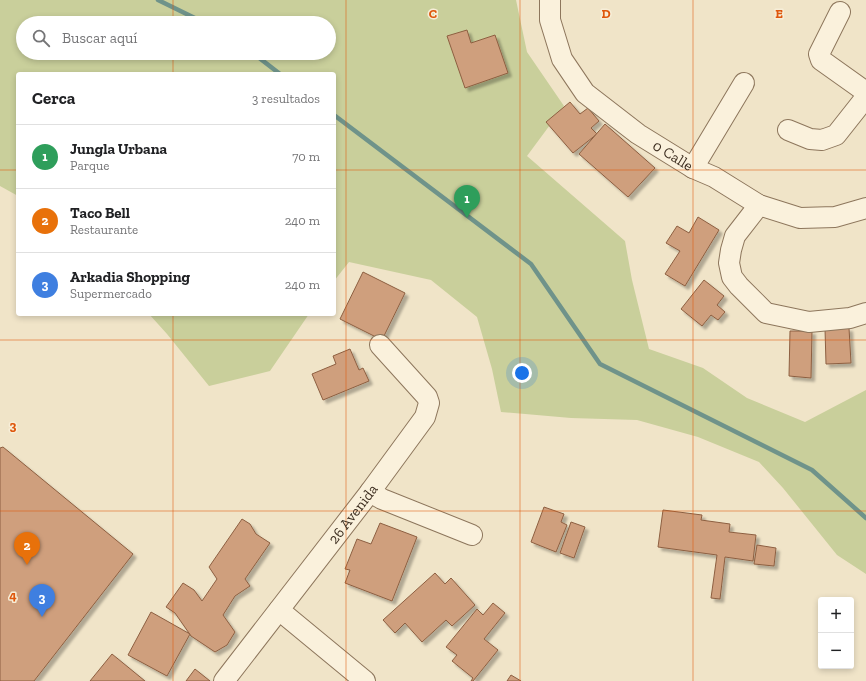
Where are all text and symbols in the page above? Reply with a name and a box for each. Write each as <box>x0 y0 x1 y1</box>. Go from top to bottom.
text: C <box>429 6 437 21</box>
text: D <box>601 6 611 21</box>
text: E <box>775 6 783 21</box>
search box <box>16 16 336 60</box>
icon: search <box>30 27 52 49</box>
text: Buscar aquí <box>62 29 138 47</box>
text: Cerca <box>32 88 75 108</box>
text: 3 resultados <box>252 91 320 106</box>
street label: 0 Calle <box>650 136 696 175</box>
text: Jungla Urbana <box>70 140 167 158</box>
text: 1 <box>42 149 48 164</box>
text: 70 m <box>292 149 320 164</box>
text: Parque <box>70 158 109 173</box>
pin: 1 <box>454 185 480 218</box>
text: Taco Bell <box>70 204 130 222</box>
text: 2 <box>42 213 48 228</box>
text: 240 m <box>285 213 320 228</box>
text: Restaurante <box>70 222 138 237</box>
text: Arkadia Shopping <box>70 268 190 286</box>
text: 3 <box>42 277 48 292</box>
text: 240 m <box>285 277 320 292</box>
text: Supermercado <box>70 286 152 301</box>
your location <box>512 363 532 383</box>
text: 3 <box>10 418 17 433</box>
street label: 26 Avenida <box>324 481 382 547</box>
pin: 2 <box>14 532 40 565</box>
pin: 3 <box>29 584 55 617</box>
text: 4 <box>9 588 17 603</box>
map controls <box>818 597 854 669</box>
button: + <box>818 597 854 633</box>
button: − <box>818 633 854 669</box>

